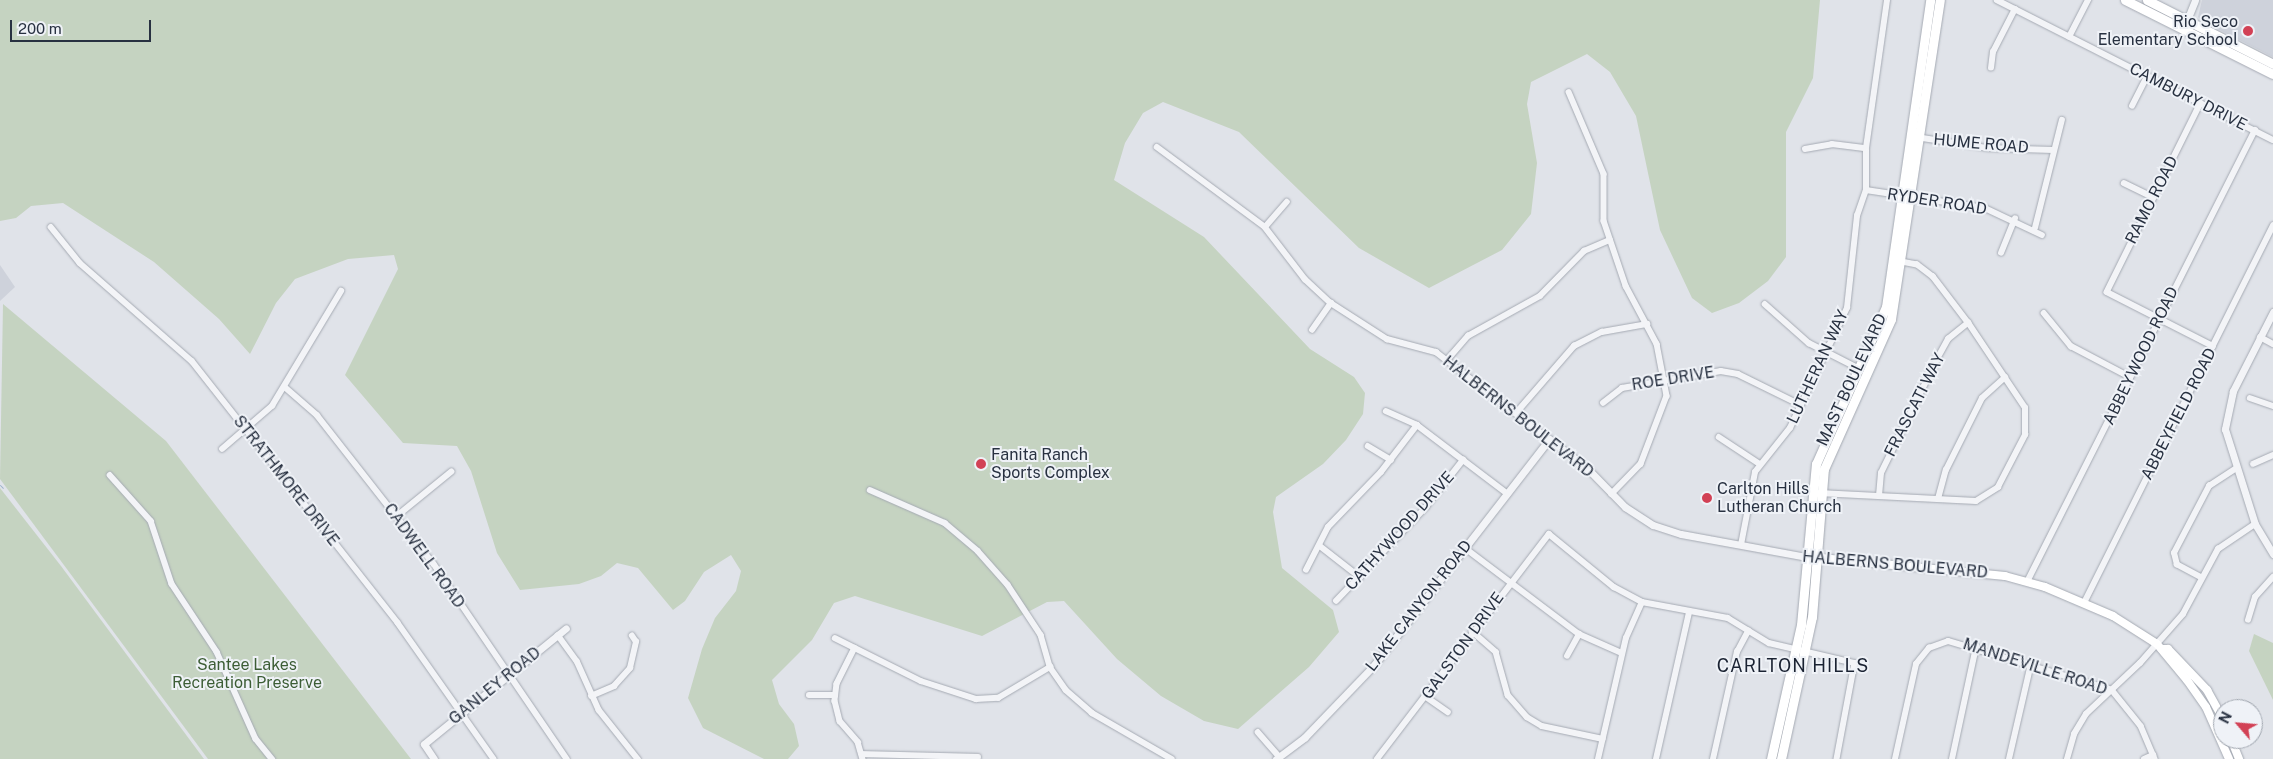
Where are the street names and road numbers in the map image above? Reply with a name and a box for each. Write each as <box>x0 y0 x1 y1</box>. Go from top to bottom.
street label: CAMBURY DRIVE <box>2126 59 2250 135</box>
street label: HUME ROAD <box>1933 130 2029 158</box>
street label: RAMO ROAD <box>2122 153 2182 247</box>
street label: RYDER ROAD <box>1886 185 1988 219</box>
street label: ABBEYWOOD ROAD <box>2099 284 2183 428</box>
street label: LUTHERAN WAY <box>1783 307 1853 427</box>
street label: MAST BOULEVARD <box>1813 311 1891 449</box>
street label: ABBEYFIELD ROAD <box>2137 345 2221 483</box>
street label: FRASCATI WAY <box>1881 350 1949 460</box>
street label: HALBERNS BOULEVARD <box>1439 352 1597 482</box>
street label: ROE DRIVE <box>1630 363 1716 395</box>
street label: STRATHMORE DRIVE <box>229 412 343 550</box>
street label: CATHYWOOD DRIVE <box>1342 468 1458 594</box>
street label: CADWELL ROAD <box>380 500 468 612</box>
street label: LAKE CANYON ROAD <box>1362 537 1476 675</box>
street label: HALBERNS BOULEVARD <box>1801 547 1989 583</box>
street label: GALSTON DRIVE <box>1418 589 1508 703</box>
street label: MANDEVILLE ROAD <box>1960 635 2110 699</box>
street label: GANLEY ROAD <box>445 643 545 729</box>

